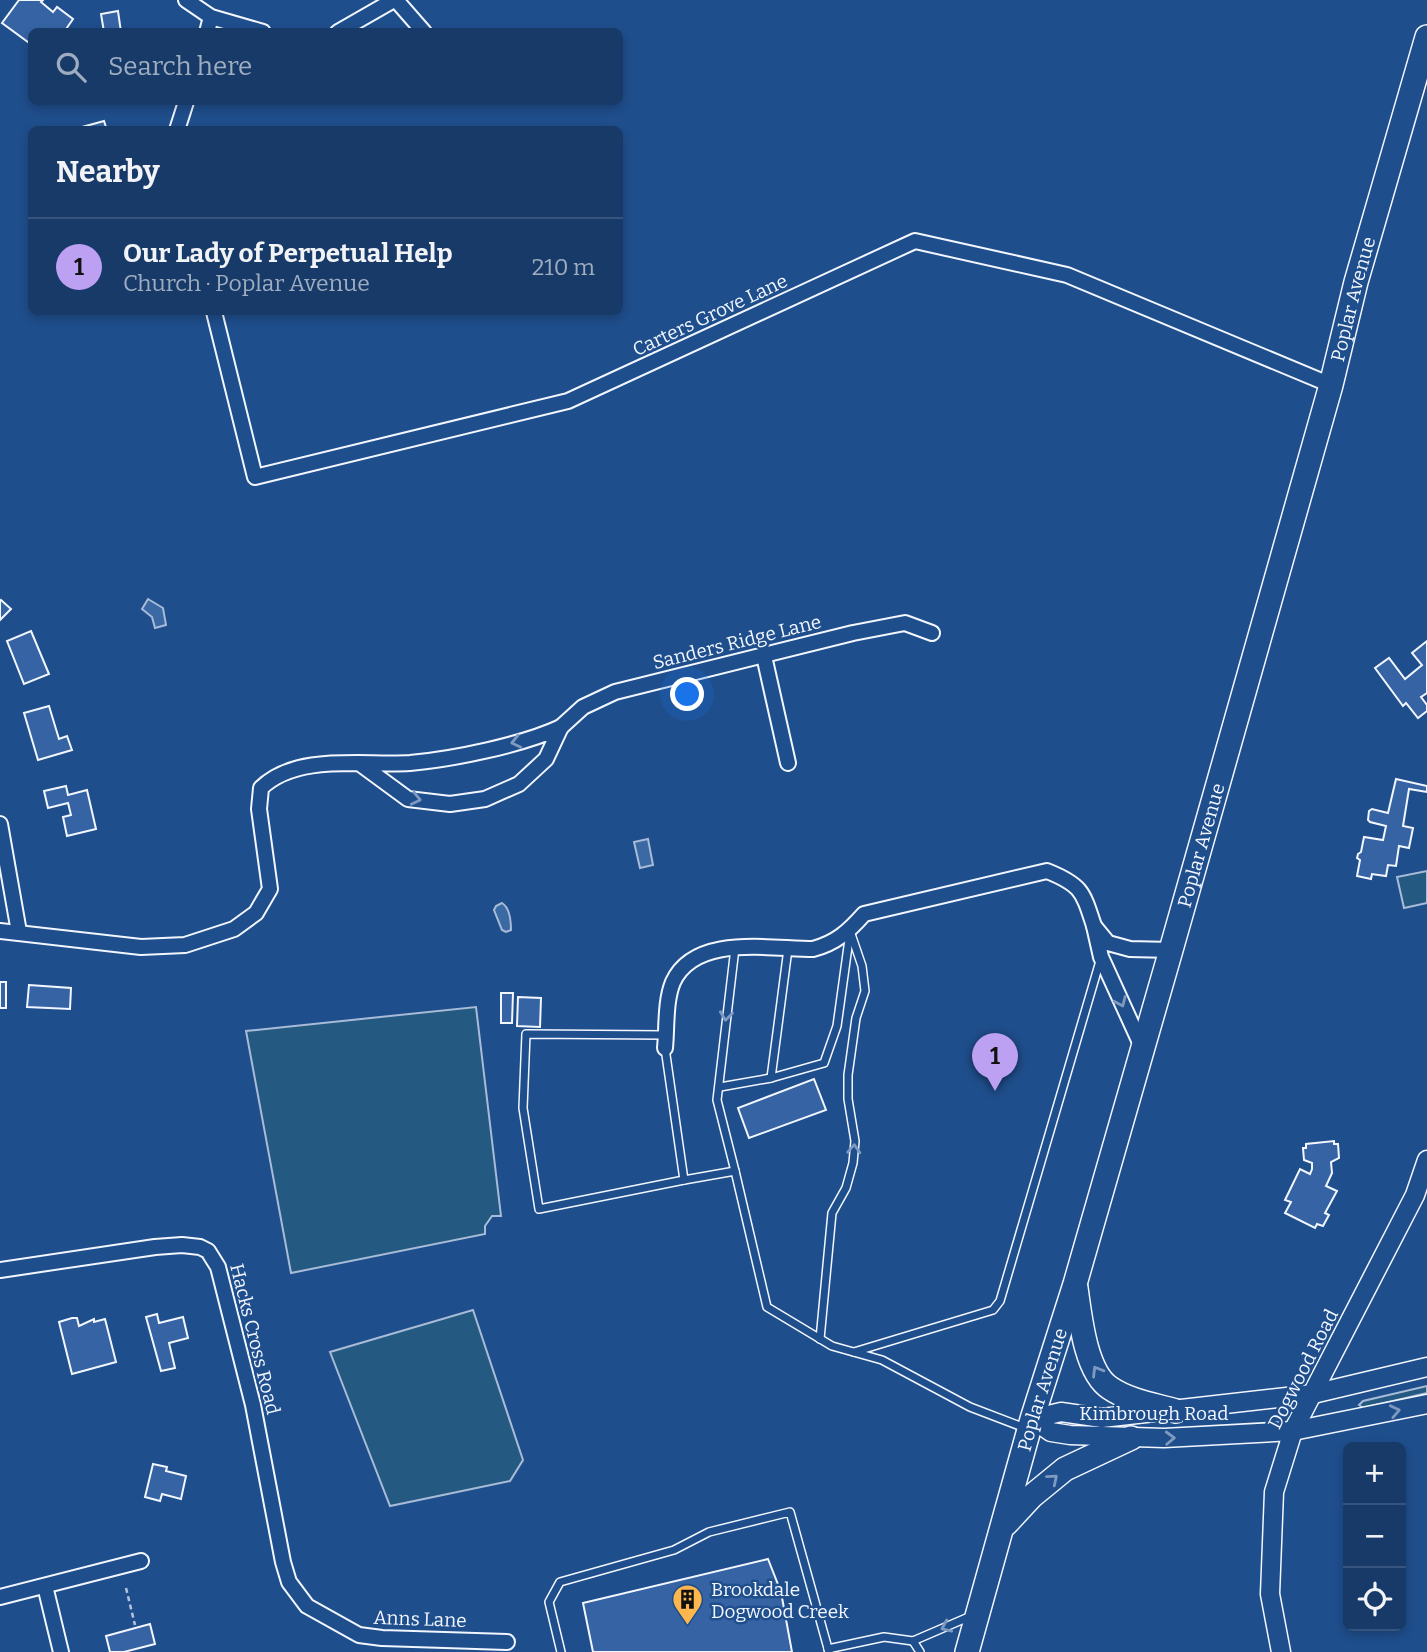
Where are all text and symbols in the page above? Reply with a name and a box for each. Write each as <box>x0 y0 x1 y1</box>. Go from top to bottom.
search box <box>28 28 623 105</box>
icon: search <box>52 48 90 86</box>
text: Search here <box>108 51 252 82</box>
text: Nearby <box>56 154 160 190</box>
street label: Poplar Avenue <box>1326 234 1380 364</box>
text: Our Lady of Perpetual Help <box>123 238 452 269</box>
text: 1 <box>74 253 84 281</box>
text: 210 m <box>532 253 595 281</box>
text: Church · Poplar Avenue <box>123 269 370 297</box>
street label: Carters Grove Lane <box>629 269 791 361</box>
street label: Sanders Ridge Lane <box>650 610 824 674</box>
your location <box>670 677 704 711</box>
one-way arrow <box>510 734 522 748</box>
street label: Poplar Avenue <box>1172 781 1229 910</box>
one-way arrow <box>410 790 422 805</box>
one-way arrow <box>1113 995 1127 1008</box>
one-way arrow <box>719 1010 734 1022</box>
pin: 1 <box>972 1033 1018 1091</box>
one-way arrow <box>846 1144 861 1155</box>
street label: Hacks Cross Road <box>225 1261 285 1417</box>
street label: Dogwood Road <box>1263 1305 1343 1433</box>
street label: Poplar Avenue <box>1012 1325 1072 1454</box>
one-way arrow <box>1092 1365 1105 1378</box>
street label: Kimbrough Road <box>1079 1402 1229 1425</box>
one-way arrow <box>1389 1404 1401 1419</box>
one-way arrow <box>1164 1430 1175 1445</box>
map controls <box>1343 1442 1406 1631</box>
button: + <box>1343 1442 1406 1505</box>
one-way arrow <box>1044 1475 1057 1487</box>
button: − <box>1343 1505 1406 1568</box>
button: locate <box>1343 1568 1406 1631</box>
place label: Brookdale Dogwood Creek <box>711 1578 849 1623</box>
building icon: Brookdale Dogwood Creek <box>671 1583 705 1627</box>
street label: Anns Lane <box>373 1606 467 1632</box>
one-way arrow <box>940 1619 953 1633</box>

